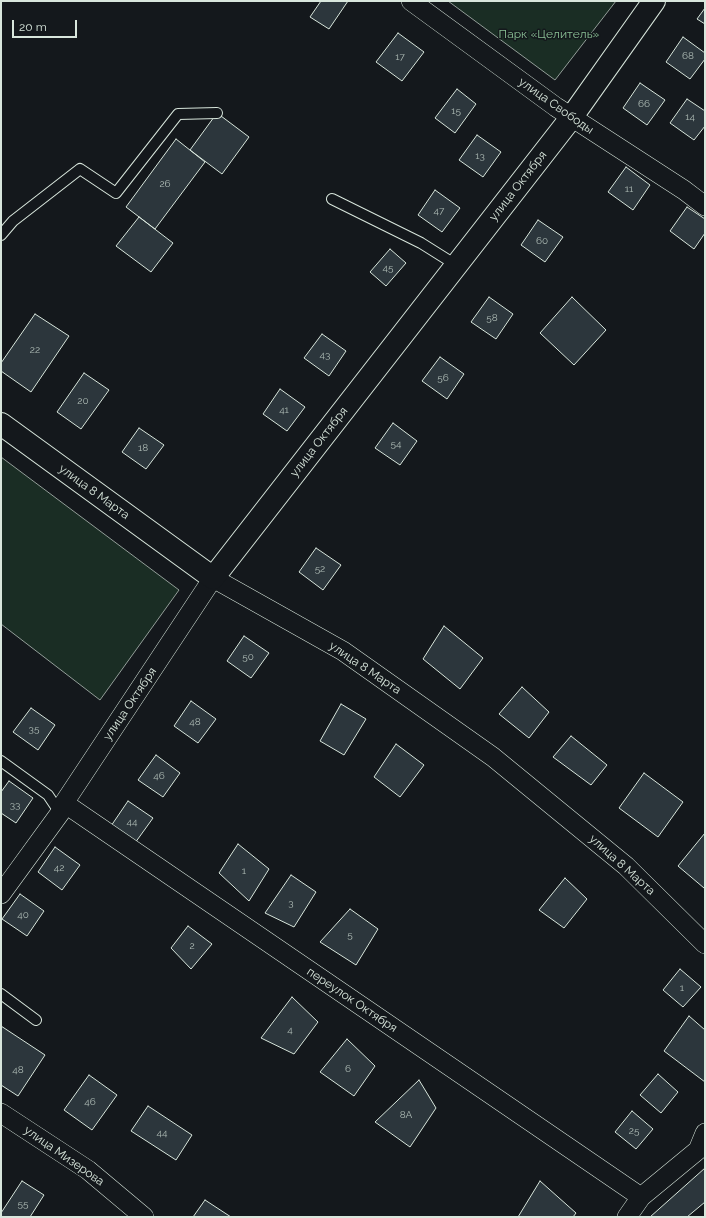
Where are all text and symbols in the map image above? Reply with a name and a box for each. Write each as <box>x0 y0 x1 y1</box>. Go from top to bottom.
scale bar <box>14 12 79 38</box>
text: 20 m <box>19 20 47 34</box>
park label: Парк «Целитель» <box>499 27 599 41</box>
house number: 68 <box>682 50 694 62</box>
house number: 17 <box>395 51 405 63</box>
street label: улица Свободы <box>516 75 596 137</box>
house number: 66 <box>638 98 650 110</box>
house number: 15 <box>451 105 461 117</box>
house number: 14 <box>685 111 695 123</box>
street label: улица Октября <box>486 148 550 224</box>
house number: 13 <box>475 150 485 162</box>
house number: 26 <box>159 178 171 190</box>
house number: 11 <box>625 183 633 195</box>
house number: 47 <box>434 205 444 217</box>
house number: 60 <box>536 235 548 247</box>
house number: 45 <box>383 262 393 274</box>
house number: 58 <box>486 312 498 324</box>
house number: 22 <box>30 344 40 356</box>
house number: 43 <box>320 349 330 361</box>
house number: 56 <box>437 372 449 384</box>
house number: 20 <box>77 395 89 407</box>
house number: 41 <box>279 404 289 416</box>
street label: улица Октября <box>287 404 351 480</box>
house number: 54 <box>391 438 401 450</box>
house number: 18 <box>138 442 148 454</box>
street label: улица 8 Марта <box>56 462 132 522</box>
house number: 52 <box>315 563 325 575</box>
street label: улица 8 Марта <box>326 639 404 697</box>
house number: 50 <box>242 651 254 663</box>
street label: улица Октября <box>100 665 160 743</box>
house number: 48 <box>189 716 201 728</box>
house number: 35 <box>29 723 39 735</box>
house number: 46 <box>153 770 165 782</box>
house number: 33 <box>10 799 20 811</box>
house number: 44 <box>127 816 137 828</box>
street label: улица 8 Марта <box>586 832 658 898</box>
house number: 42 <box>54 862 64 874</box>
house number: 1 <box>242 865 246 877</box>
house number: 3 <box>288 897 294 909</box>
house number: 40 <box>17 909 29 921</box>
house number: 5 <box>347 929 353 941</box>
house number: 2 <box>189 940 195 952</box>
street label: переулок Октября <box>304 964 400 1036</box>
house number: 1 <box>680 982 684 994</box>
house number: 4 <box>287 1024 293 1036</box>
house number: 6 <box>345 1063 351 1075</box>
house number: 48 <box>12 1064 24 1076</box>
house number: 46 <box>84 1096 96 1108</box>
house number: 8А <box>400 1109 412 1121</box>
street label: улица Мизерова <box>21 1123 107 1189</box>
house number: 25 <box>629 1125 639 1137</box>
house number: 44 <box>157 1127 167 1139</box>
house number: 55 <box>18 1198 28 1210</box>

